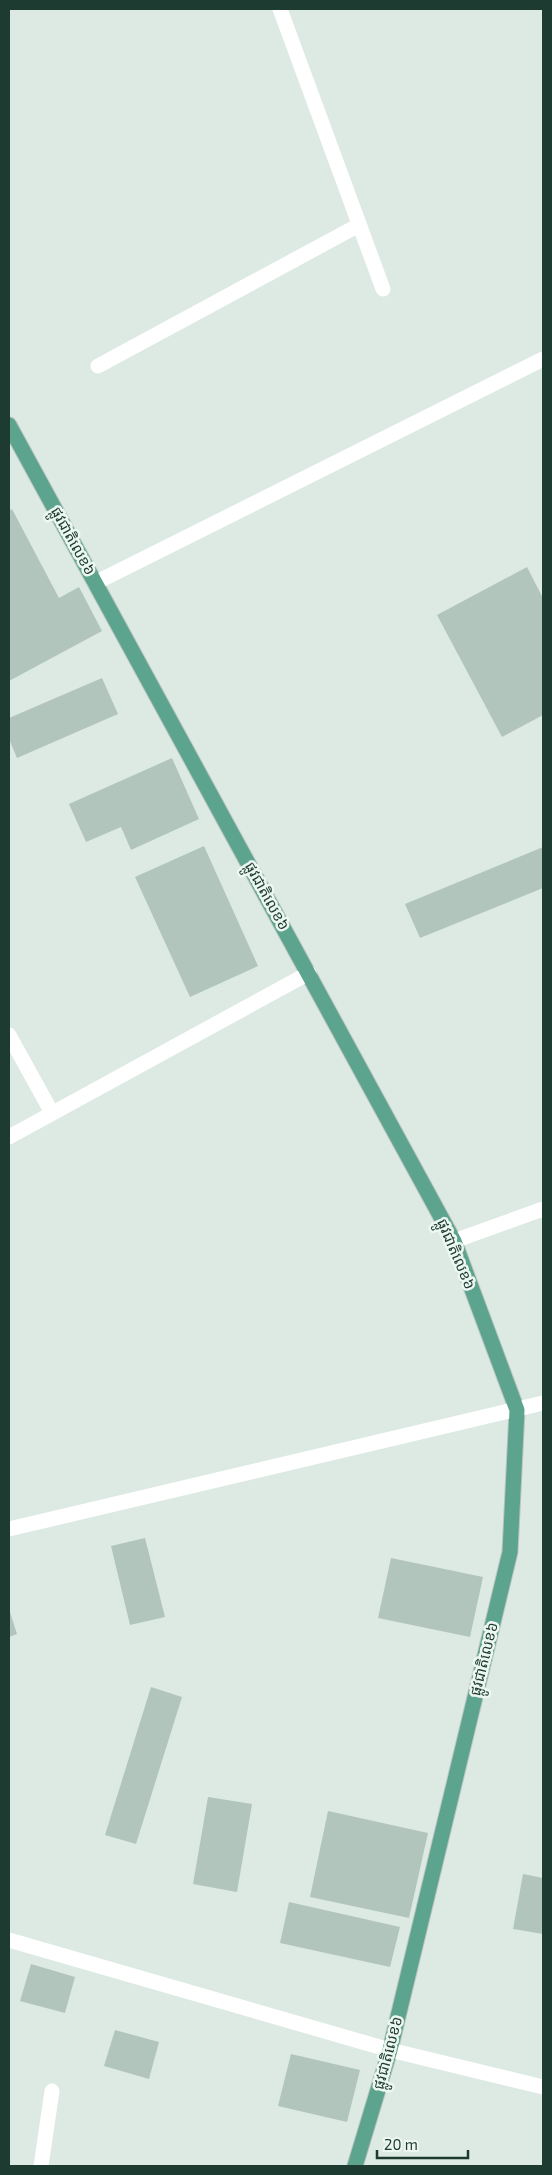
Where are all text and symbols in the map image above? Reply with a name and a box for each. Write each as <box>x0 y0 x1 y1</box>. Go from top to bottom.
street label: ផ្លូវជាតិលេខ៦ <box>43 503 100 580</box>
street label: ផ្លូវជាតិលេខ៦ <box>237 858 294 935</box>
street label: ផ្លូវជាតិលេខ៦ <box>429 1216 480 1294</box>
street label: ផ្លូវជាតិលេខ៦ <box>465 1620 506 1699</box>
street label: ផ្លូវជាតិលេខ៦ <box>369 2014 411 2093</box>
scale bar <box>377 2128 468 2160</box>
text: 20 m <box>384 2135 418 2153</box>

